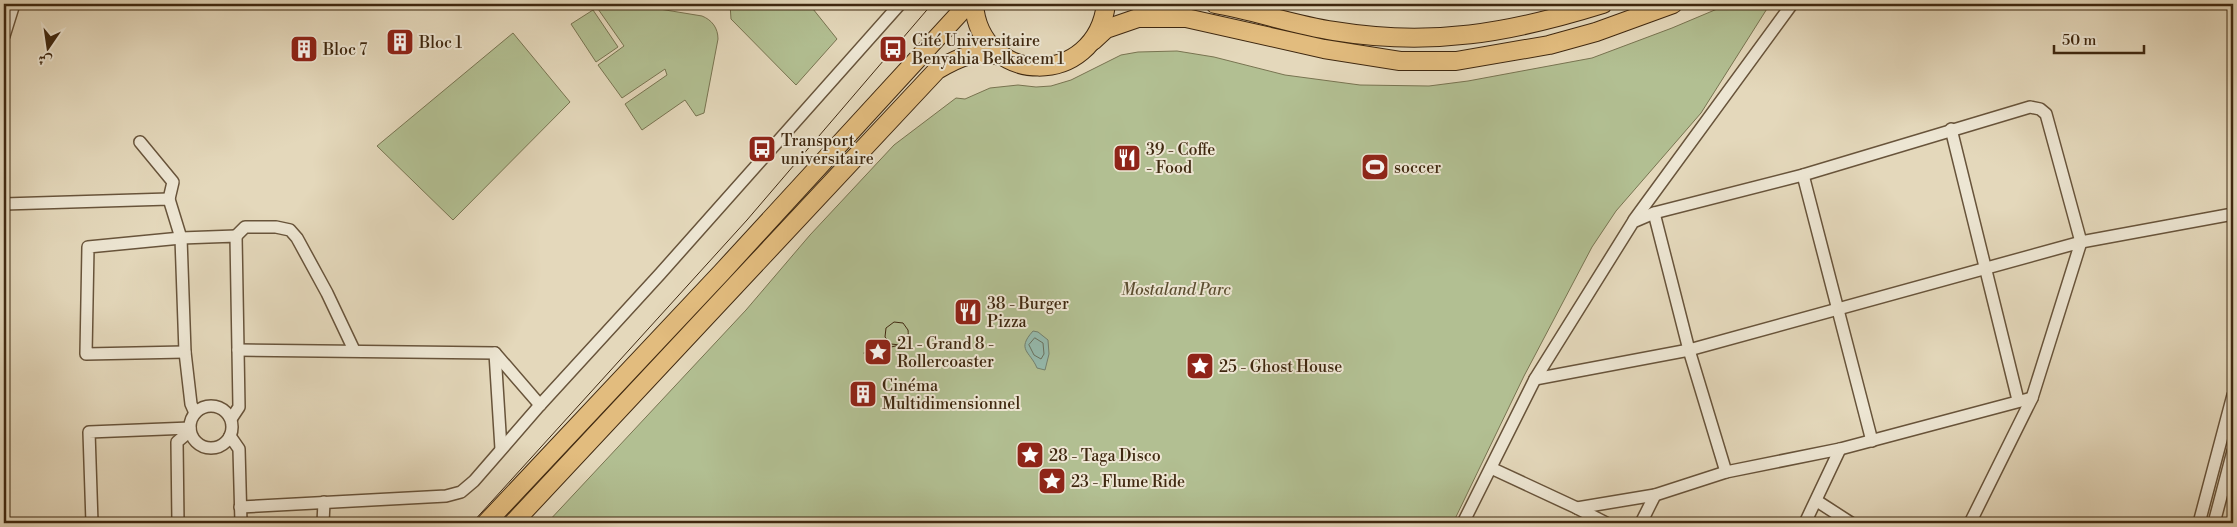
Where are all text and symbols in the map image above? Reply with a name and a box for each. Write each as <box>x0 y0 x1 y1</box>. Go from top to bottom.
north arrow <box>22 22 72 72</box>
scale bar <box>2054 22 2144 54</box>
building icon: Bloc 1 <box>385 27 415 57</box>
place label: Cité Universitaire Benyahia Belkacem 1 <box>911 31 1064 69</box>
text: 50 m <box>2062 31 2096 50</box>
place label: Bloc 1 <box>418 33 462 53</box>
building icon: Bloc 7 <box>289 34 319 64</box>
bus stop icon: Cité Universitaire Benyahia Belkacem 1 <box>878 34 908 64</box>
place label: Bloc 7 <box>322 40 367 60</box>
text: ش <box>36 49 54 70</box>
place label: Transport universitaire <box>781 131 874 169</box>
bus stop icon: Transport universitaire <box>747 134 777 164</box>
place label: 39 - Coffe - Food <box>1146 140 1215 178</box>
restaurant icon: 39 - Coffe - Food <box>1112 143 1142 173</box>
sports icon: soccer <box>1360 152 1390 182</box>
place label: soccer <box>1394 158 1441 178</box>
park label: Mostaland Parc <box>1121 280 1231 300</box>
place label: 38 - Burger Pizza <box>987 294 1069 332</box>
restaurant icon: 38 - Burger Pizza <box>953 297 983 327</box>
place label: 21 - Grand 8 - Rollercoaster <box>897 334 994 372</box>
place icon: 21 - Grand 8 - Rollercoaster <box>863 337 893 367</box>
place icon: 25 - Ghost House <box>1185 351 1215 381</box>
place label: 25 - Ghost House <box>1219 357 1342 377</box>
place label: Cinéma Multidimensionnel <box>882 376 1020 414</box>
building icon: Cinéma Multidimensionnel <box>848 379 878 409</box>
place icon: 28 - Taga Disco <box>1015 440 1045 470</box>
place label: 28 - Taga Disco <box>1049 446 1161 466</box>
place icon: 23 - Flume Ride <box>1037 466 1067 496</box>
place label: 23 - Flume Ride <box>1071 472 1185 492</box>

